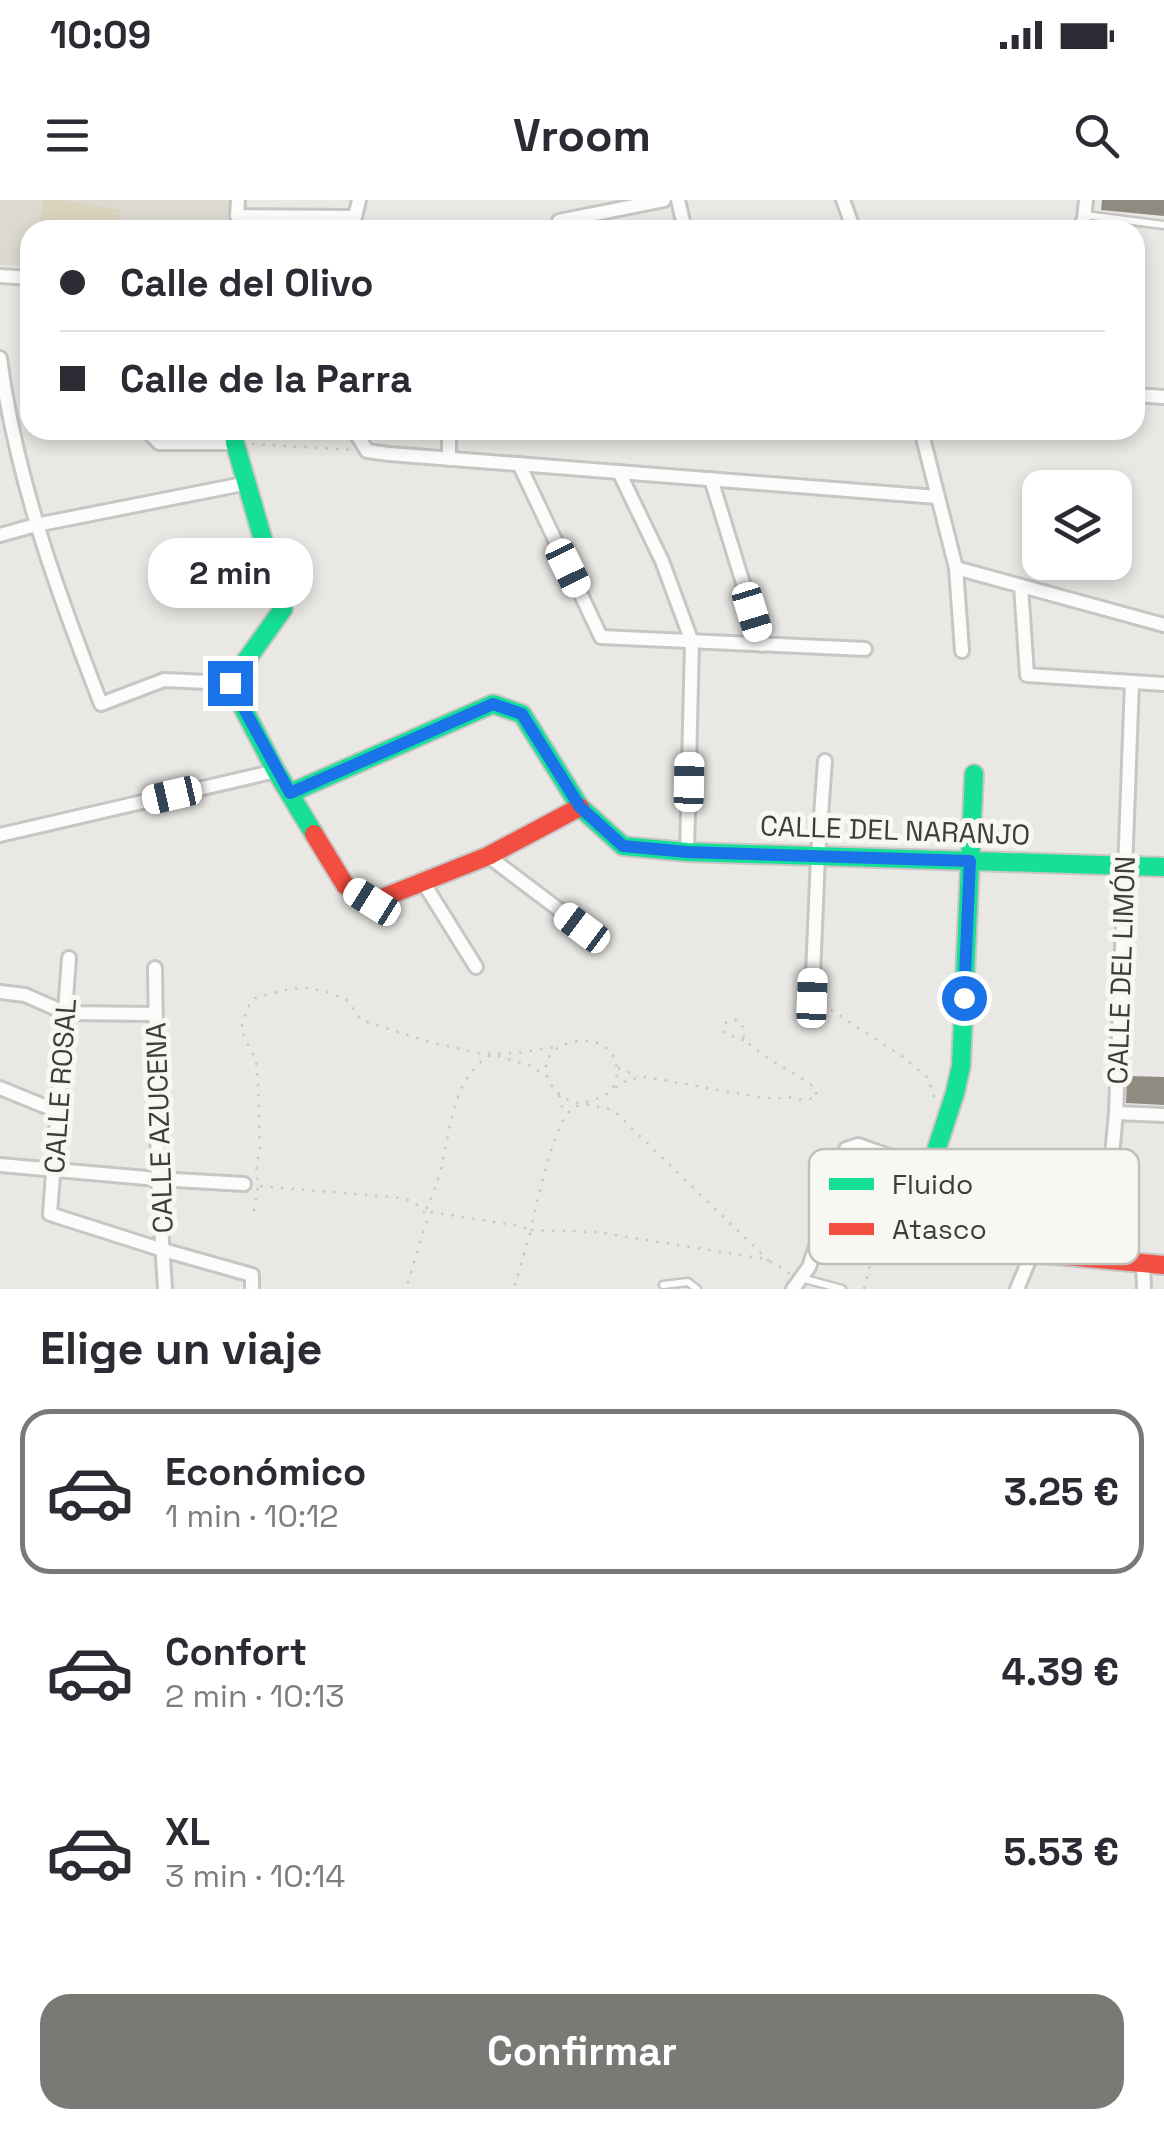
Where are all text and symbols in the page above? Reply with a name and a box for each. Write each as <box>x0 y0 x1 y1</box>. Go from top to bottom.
text: 10:09 <box>50 11 151 59</box>
text: Vroom <box>513 107 651 164</box>
icon: menu <box>40 108 95 163</box>
icon: search <box>1069 108 1124 163</box>
text: Calle del Olivo <box>120 259 374 307</box>
text: Calle de la Parra <box>120 355 412 403</box>
map controls <box>1022 470 1132 580</box>
button: layers <box>1022 470 1132 580</box>
car <box>541 534 595 602</box>
callout: 2 min <box>148 538 312 608</box>
text: 2 min <box>189 553 272 593</box>
car <box>729 579 775 645</box>
route end <box>208 661 253 706</box>
car <box>673 752 705 812</box>
car <box>139 774 205 816</box>
street label: CALLE DEL NARANJO <box>759 807 1031 853</box>
street label: CALLE DEL LIMÓN <box>1099 855 1143 1085</box>
car <box>339 873 405 931</box>
car <box>549 898 615 958</box>
car <box>796 967 828 1029</box>
route start <box>942 976 987 1021</box>
street label: CALLE ROSAL <box>36 997 84 1175</box>
street label: CALLE AZUCENA <box>137 1022 181 1234</box>
legend <box>809 1149 1139 1264</box>
text: Fluido <box>892 1166 973 1202</box>
text: Atasco <box>892 1211 987 1247</box>
text: Elige un viaje <box>40 1320 323 1377</box>
icon: car <box>45 1447 135 1537</box>
text: Económico <box>165 1448 366 1496</box>
text: 3.25 € <box>1004 1468 1119 1516</box>
text: 1 min · 10:12 <box>165 1496 339 1536</box>
icon: car <box>45 1627 135 1717</box>
text: Confort <box>165 1628 307 1676</box>
text: 4.39 € <box>1002 1648 1119 1696</box>
text: 2 min · 10:13 <box>165 1676 345 1716</box>
icon: car <box>45 1807 135 1897</box>
text: XL <box>165 1808 210 1856</box>
text: 5.53 € <box>1004 1828 1119 1876</box>
text: 3 min · 10:14 <box>165 1856 345 1896</box>
button: Confirmar <box>40 1994 1124 2109</box>

